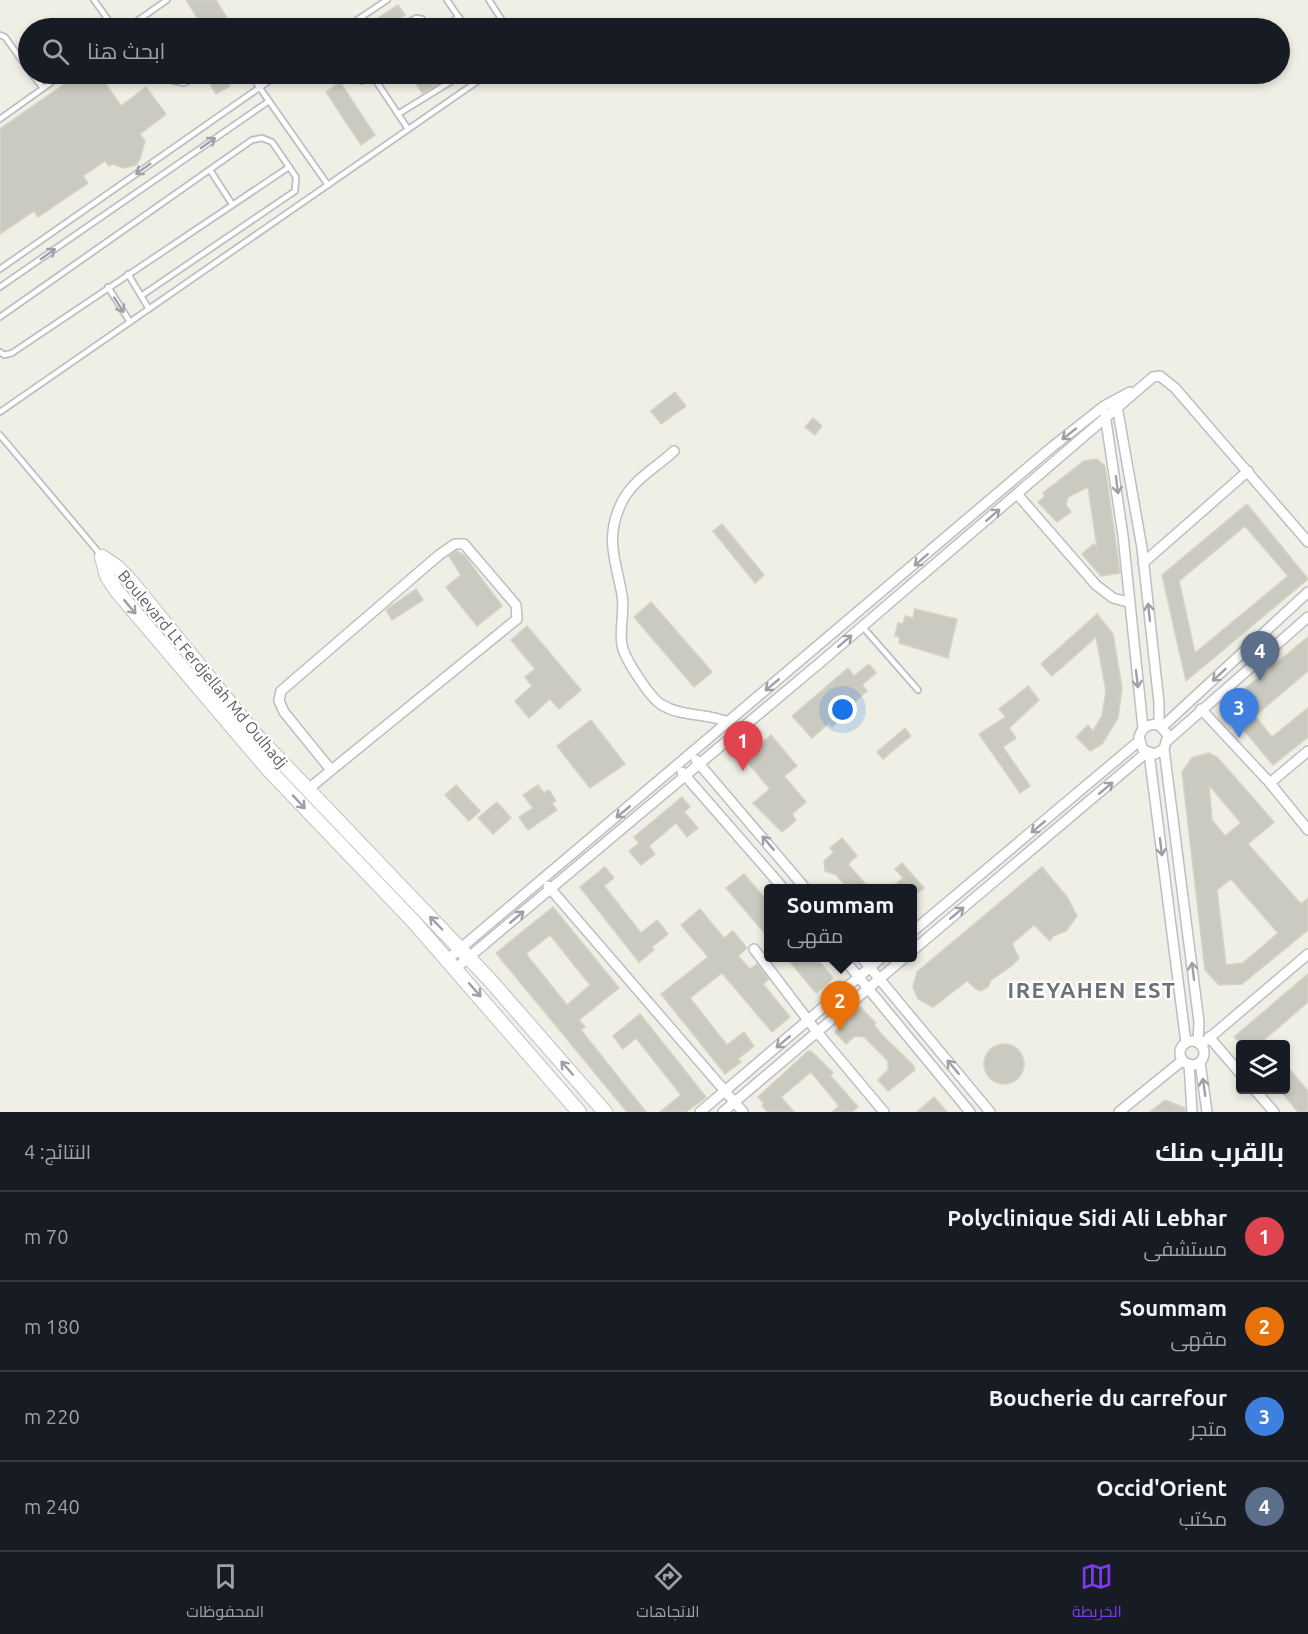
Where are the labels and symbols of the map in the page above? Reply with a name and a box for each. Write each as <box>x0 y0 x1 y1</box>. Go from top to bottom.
one-way arrow <box>200 137 216 149</box>
one-way arrow <box>135 163 151 175</box>
one-way arrow <box>39 248 56 260</box>
one-way arrow <box>113 296 125 312</box>
one-way arrow <box>1062 427 1078 440</box>
one-way arrow <box>1111 474 1122 494</box>
one-way arrow <box>985 508 1001 521</box>
one-way arrow <box>914 553 929 567</box>
street label: Boulevard Lt Ferdjellah Md Oulhadj <box>115 566 291 772</box>
one-way arrow <box>123 599 137 614</box>
one-way arrow <box>1143 602 1154 622</box>
pin: 4 <box>1240 632 1280 681</box>
one-way arrow <box>837 634 852 648</box>
one-way arrow <box>1131 668 1142 688</box>
one-way arrow <box>1211 668 1226 682</box>
one-way arrow <box>764 679 780 692</box>
pin: 3 <box>1220 688 1258 738</box>
your location <box>828 695 857 724</box>
pin: 1 <box>724 722 762 771</box>
one-way arrow <box>1098 782 1114 795</box>
one-way arrow <box>292 794 306 809</box>
one-way arrow <box>615 805 631 818</box>
one-way arrow <box>1031 820 1046 834</box>
one-way arrow <box>761 836 774 852</box>
one-way arrow <box>1156 836 1167 856</box>
one-way arrow <box>949 907 965 920</box>
one-way arrow <box>509 910 525 923</box>
one-way arrow <box>429 916 443 931</box>
one-way arrow <box>1187 961 1198 981</box>
district label: IREYAHEN EST <box>1008 977 1176 1002</box>
one-way arrow <box>468 982 482 997</box>
pin: 2 <box>820 982 860 1031</box>
one-way arrow <box>776 1035 791 1049</box>
one-way arrow <box>946 1060 960 1075</box>
one-way arrow <box>560 1061 574 1076</box>
one-way arrow <box>1198 1077 1209 1097</box>

